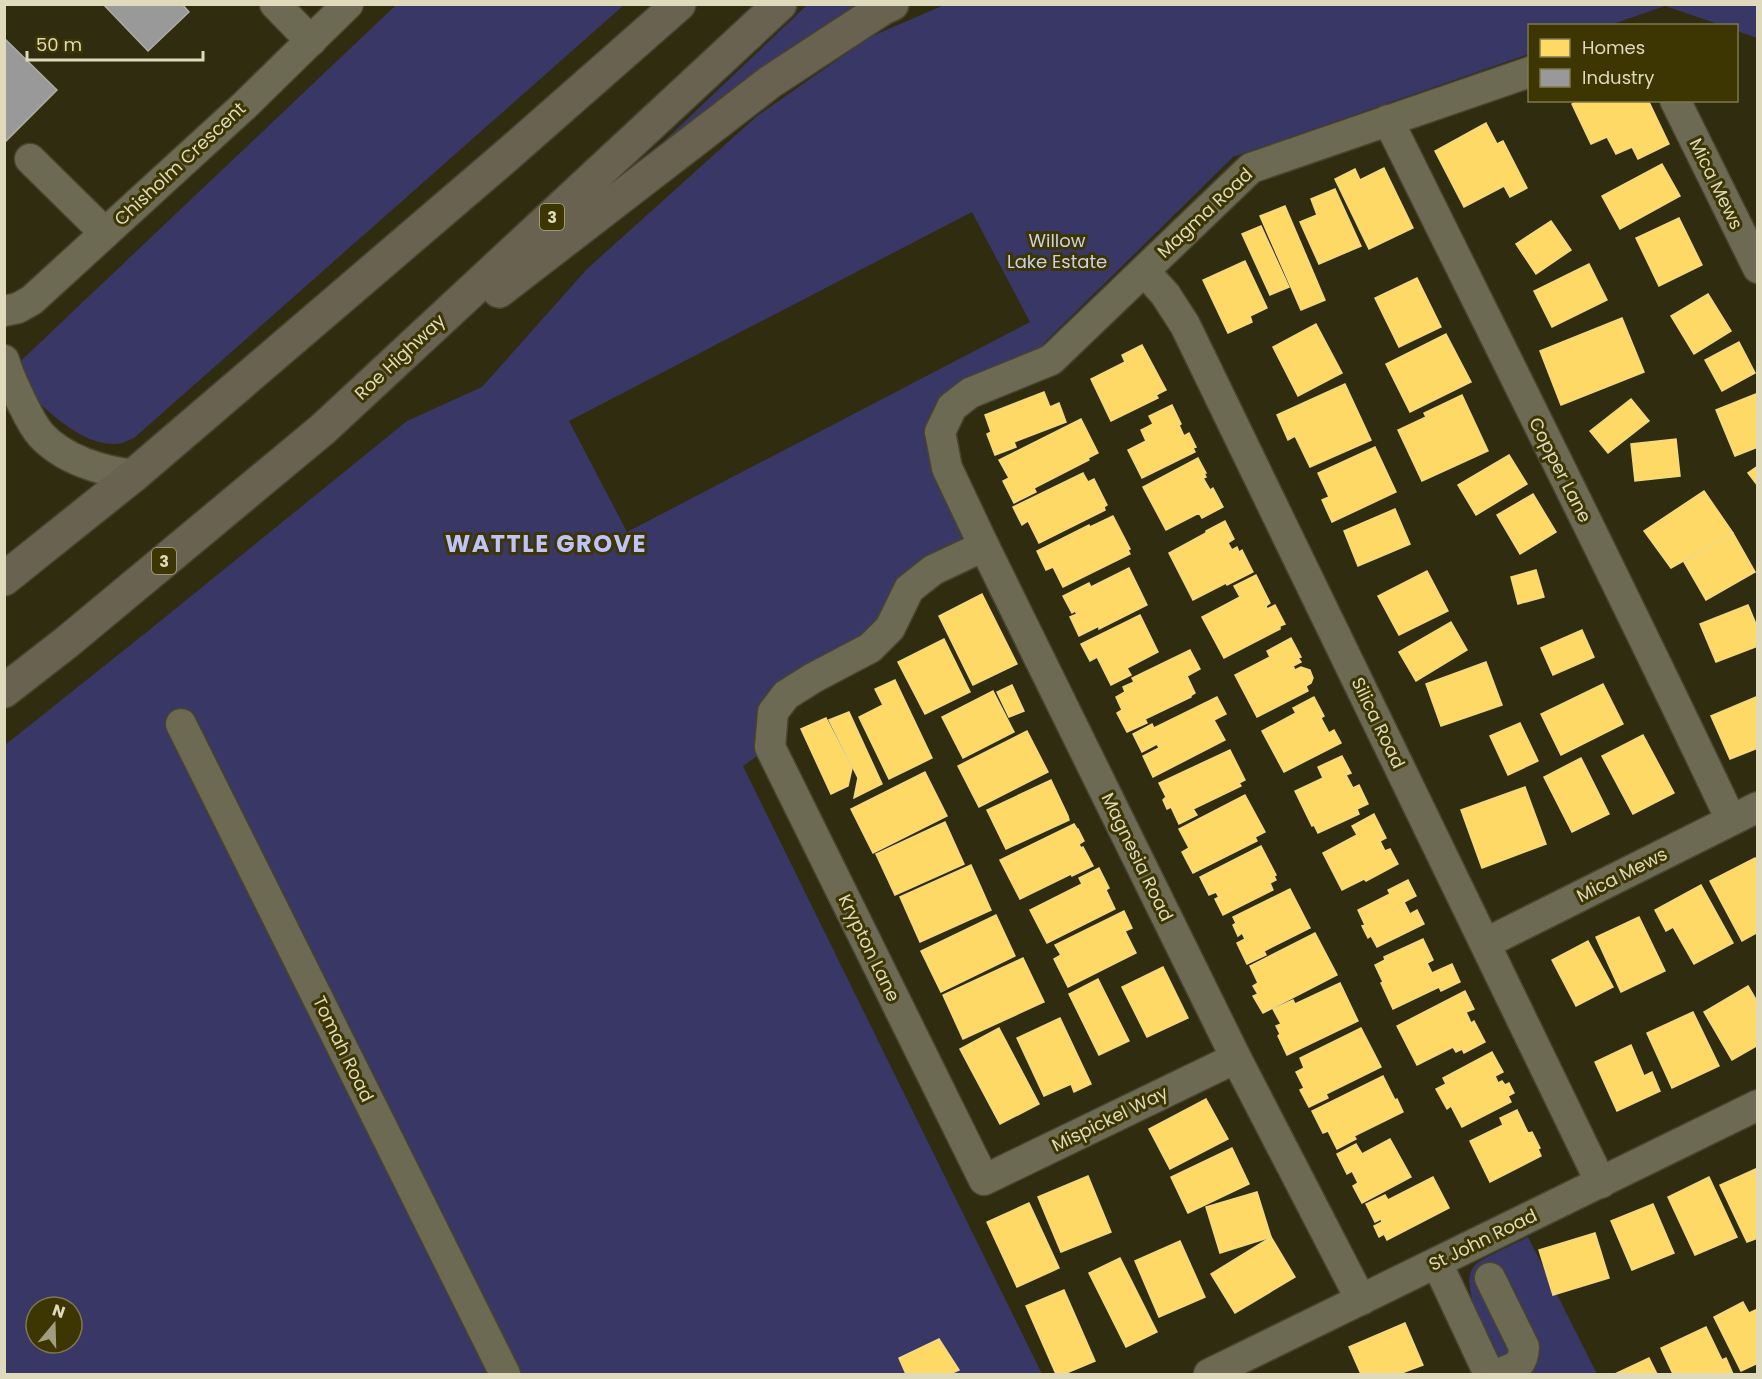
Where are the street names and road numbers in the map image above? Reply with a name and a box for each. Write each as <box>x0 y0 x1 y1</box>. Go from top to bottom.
street label: Chisholm Crescent <box>108 96 251 231</box>
street label: Mica Mews <box>1684 134 1749 234</box>
street label: Magma Road <box>1151 162 1258 263</box>
road number: 3 <box>540 204 564 230</box>
street label: Roe Highway <box>349 308 451 405</box>
street label: Copper Lane <box>1523 413 1598 527</box>
road number: 3 <box>152 548 176 574</box>
street label: Silica Road <box>1346 673 1411 773</box>
street label: Magnesia Road <box>1096 788 1179 925</box>
street label: Mica Mews <box>1572 841 1671 908</box>
street label: Krypton Lane <box>833 890 906 1006</box>
street label: Tomah Road <box>307 992 380 1106</box>
street label: Mispickel Way <box>1048 1080 1172 1157</box>
street label: St John Road <box>1424 1203 1541 1277</box>

